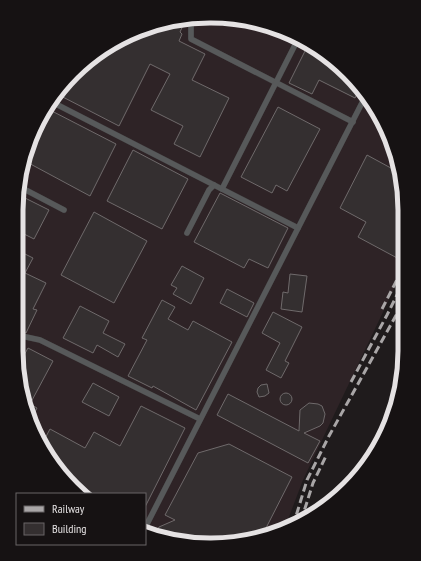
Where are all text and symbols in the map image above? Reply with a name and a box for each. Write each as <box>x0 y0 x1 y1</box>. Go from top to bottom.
legend <box>16 493 146 545</box>
text: Railway <box>52 501 85 516</box>
text: Building <box>52 521 87 536</box>

